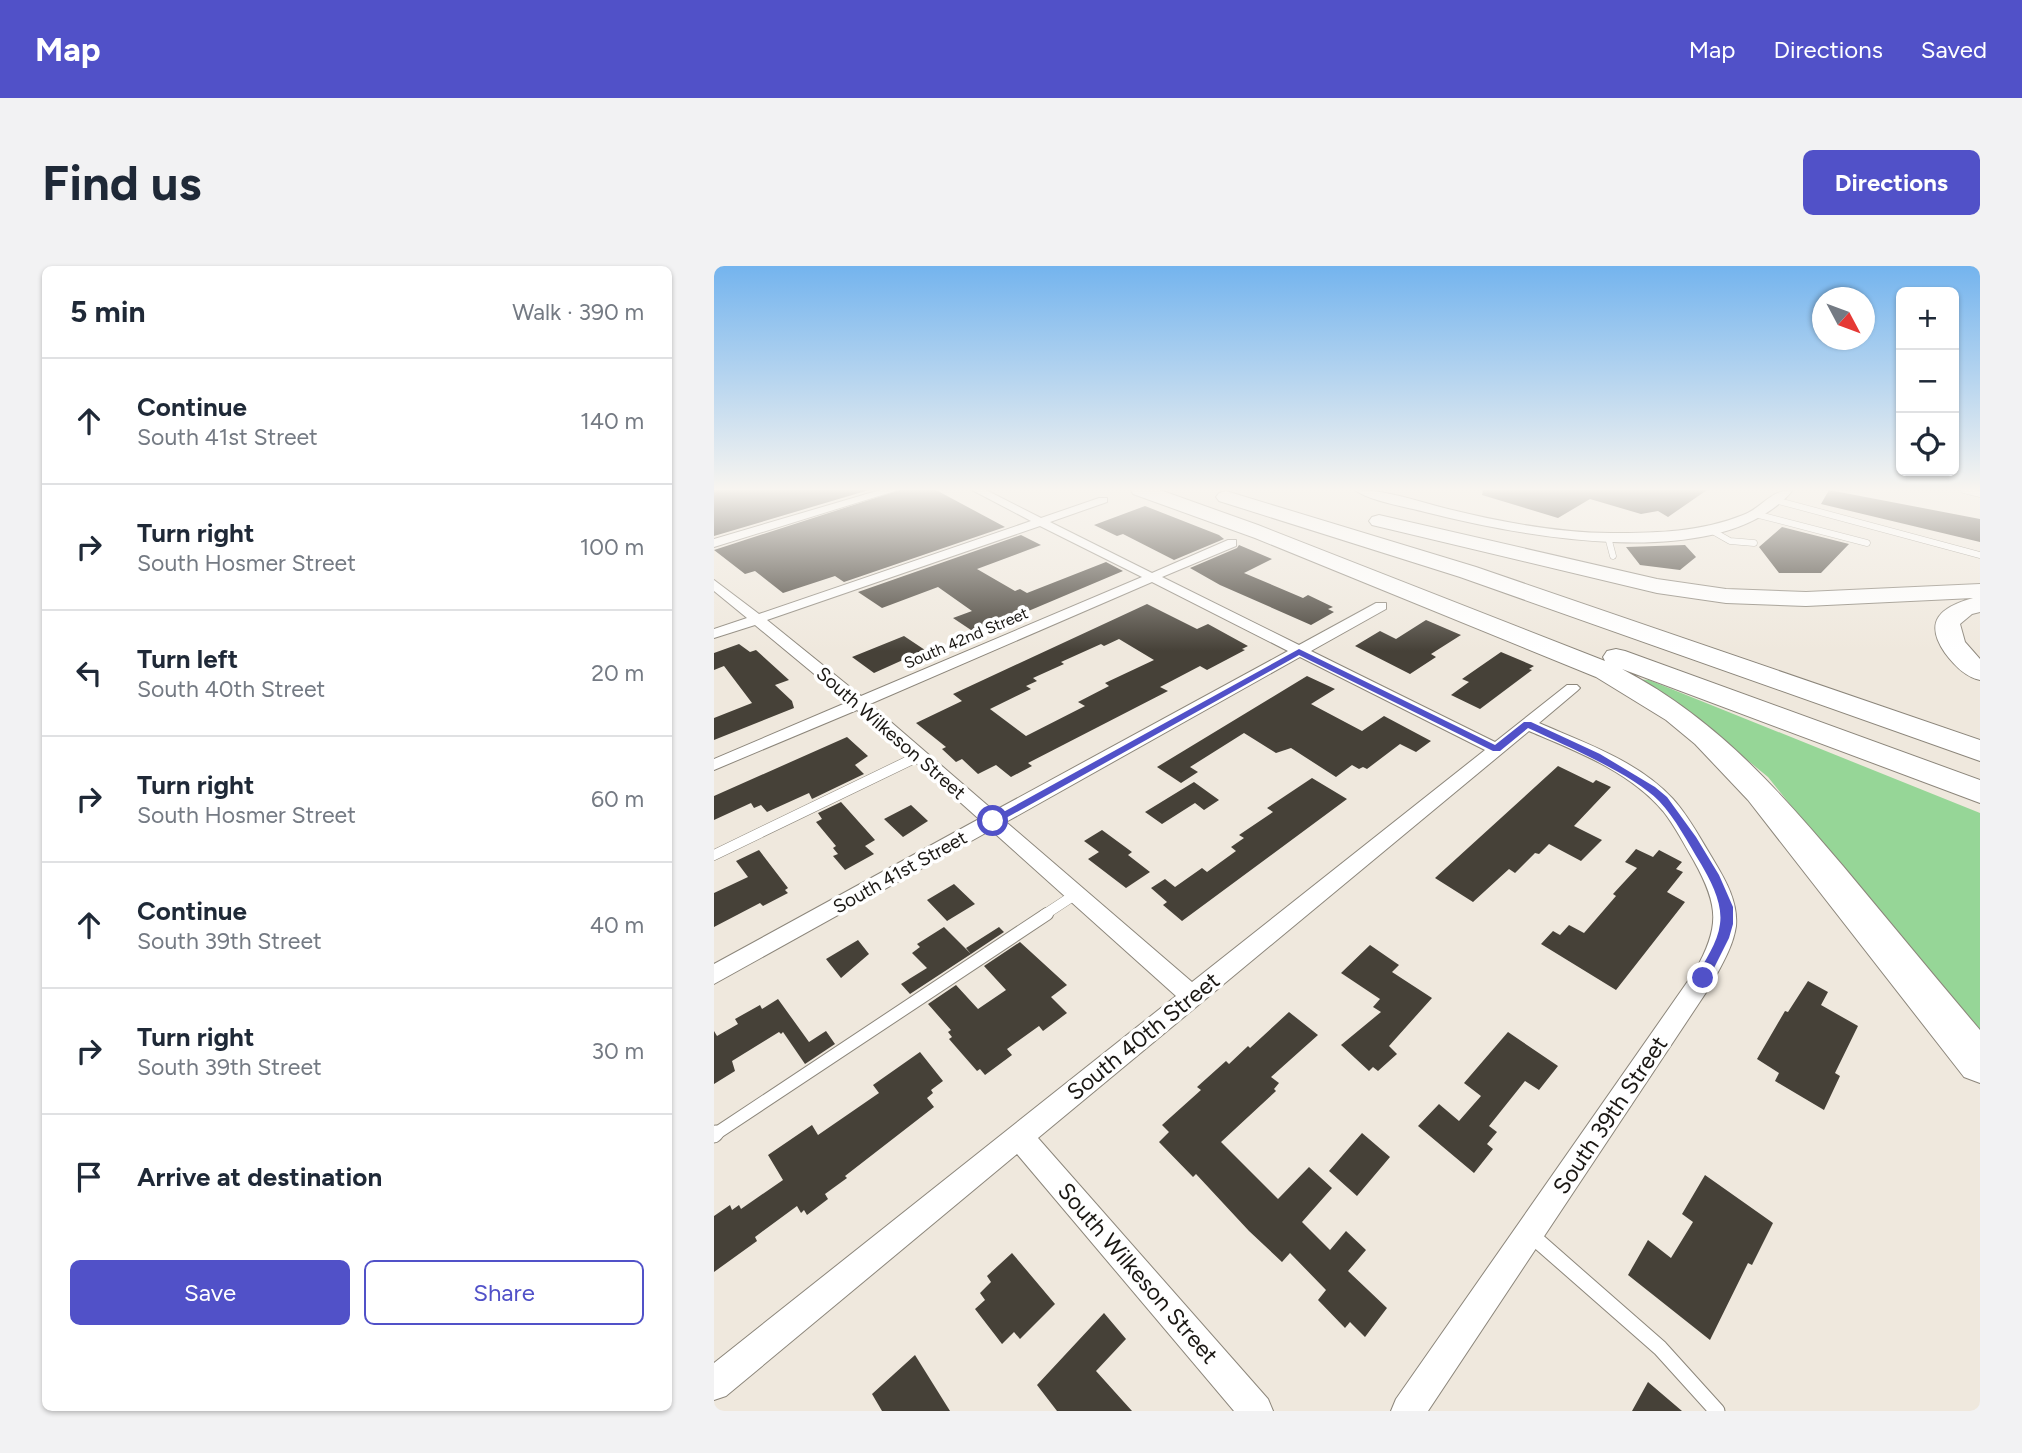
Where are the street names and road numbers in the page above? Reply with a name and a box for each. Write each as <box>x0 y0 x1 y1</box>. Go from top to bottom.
street label: South 42nd Street <box>901 603 1031 673</box>
street label: South Wilkeson Street <box>812 662 970 804</box>
street label: South 41st Street <box>829 826 971 918</box>
street label: South 40th Street <box>1061 966 1225 1106</box>
street label: South 39th Street <box>1547 1031 1673 1199</box>
street label: South Wilkeson Street <box>1052 1177 1224 1369</box>

